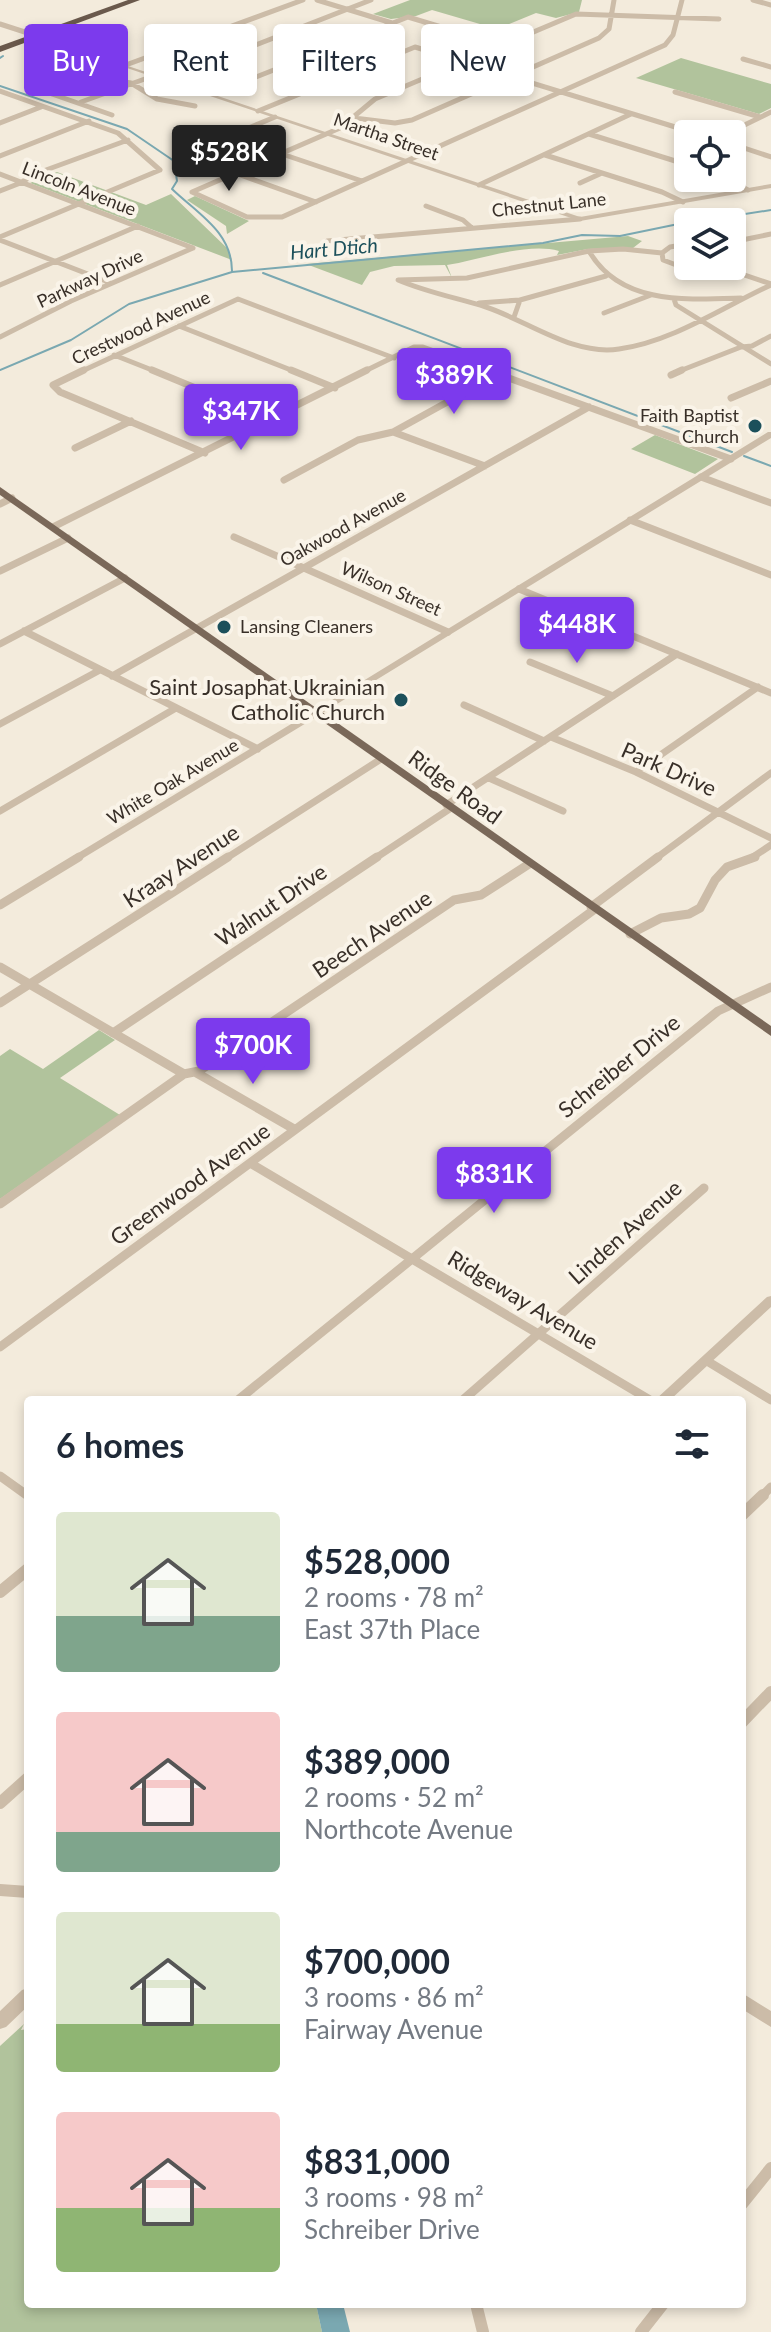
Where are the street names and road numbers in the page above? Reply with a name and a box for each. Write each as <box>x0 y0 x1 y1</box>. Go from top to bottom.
street label: Martha Street <box>331 108 442 164</box>
street label: Lincoln Avenue <box>19 156 139 220</box>
street label: Chestnut Lane <box>491 187 607 221</box>
street label: Parkway Drive <box>33 244 146 312</box>
street label: Crestwood Avenue <box>68 285 213 369</box>
street label: Oakwood Avenue <box>276 483 409 571</box>
street label: Wilson Street <box>338 556 445 620</box>
street label: White Oak Avenue <box>103 733 242 829</box>
street label: Park Drive <box>618 736 721 801</box>
street label: Ridge Road <box>403 744 507 829</box>
street label: Kraay Avenue <box>118 818 244 913</box>
street label: Walnut Drive <box>210 858 331 952</box>
street label: Beech Avenue <box>307 884 436 983</box>
street label: Schreiber Drive <box>552 1008 685 1123</box>
street label: Greenwood Avenue <box>104 1117 275 1251</box>
street label: Linden Avenue <box>563 1174 687 1289</box>
street label: Ridgeway Avenue <box>443 1244 603 1355</box>

